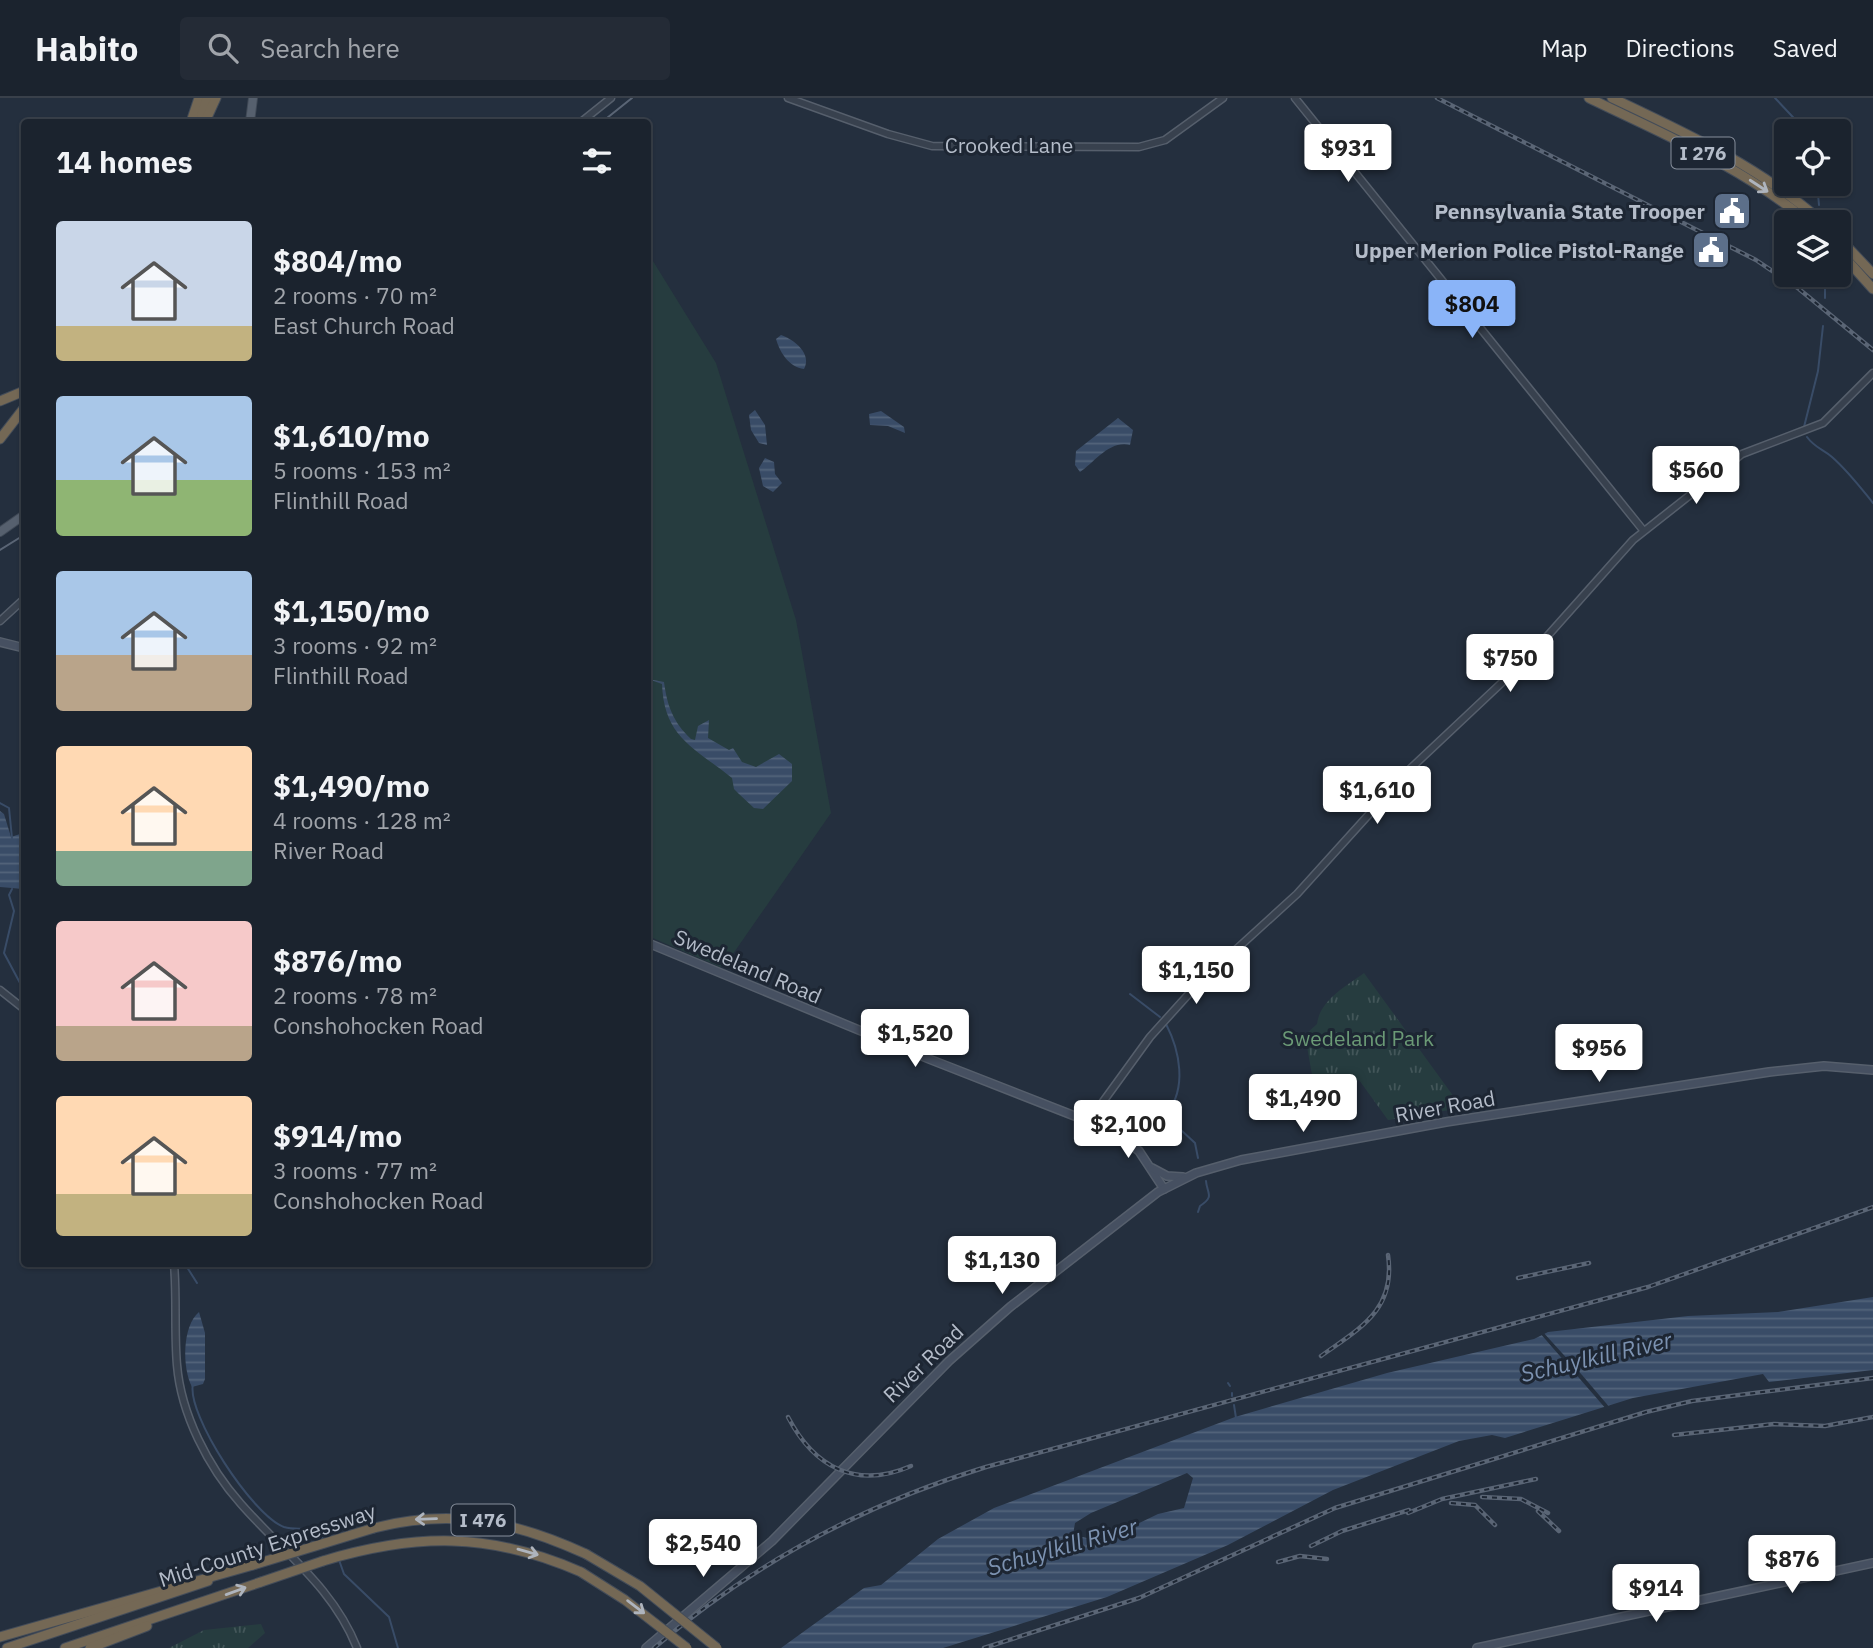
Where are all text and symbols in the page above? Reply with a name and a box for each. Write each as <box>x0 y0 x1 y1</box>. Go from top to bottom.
search box <box>180 17 670 80</box>
text: Habito <box>35 27 138 70</box>
icon: search <box>204 29 242 67</box>
text: Search here <box>260 31 400 65</box>
text: Map <box>1541 32 1587 64</box>
text: Directions <box>1625 32 1735 64</box>
text: Saved <box>1773 32 1838 64</box>
map controls <box>1774 119 1851 287</box>
button: locate <box>1774 119 1851 196</box>
pin: $931 <box>1307 125 1389 184</box>
street label: Crooked Lane <box>945 131 1073 159</box>
text: $931 <box>1320 132 1376 162</box>
road number: I 276 <box>1672 138 1734 168</box>
text: 14 homes <box>56 142 193 181</box>
icon: filters <box>578 142 616 180</box>
one-way arrow <box>1748 179 1768 193</box>
public building icon: Pennsylvania State Trooper <box>1711 190 1753 232</box>
place label: Pennsylvania State Trooper <box>1434 197 1706 225</box>
button: layers <box>1774 210 1851 287</box>
public building icon: Upper Merion Police Pistol-Range <box>1690 229 1732 271</box>
place label: Upper Merion Police Pistol-Range <box>1354 236 1684 264</box>
text: $804/mo <box>273 241 402 280</box>
icon: home <box>112 249 196 333</box>
text: 2 rooms · 70 m² <box>273 280 437 310</box>
pin: $804 <box>1431 280 1513 340</box>
text: $804 <box>1444 288 1500 318</box>
text: East Church Road <box>273 310 455 340</box>
text: $1,610/mo <box>273 416 430 455</box>
icon: home <box>112 424 196 508</box>
pin: $560 <box>1655 446 1737 506</box>
text: $560 <box>1668 454 1724 484</box>
text: 5 rooms · 153 m² <box>273 455 451 485</box>
text: Flinthill Road <box>273 485 409 515</box>
text: $1,150/mo <box>273 591 430 630</box>
icon: home <box>112 599 196 683</box>
text: 3 rooms · 92 m² <box>273 630 437 660</box>
pin: $750 <box>1469 634 1551 694</box>
text: $750 <box>1482 642 1538 672</box>
text: Flinthill Road <box>273 660 409 690</box>
text: $1,490/mo <box>273 766 430 805</box>
pin: $1,610 <box>1320 766 1434 826</box>
icon: home <box>112 774 196 858</box>
text: $1,610 <box>1339 774 1415 804</box>
text: 4 rooms · 128 m² <box>273 805 451 835</box>
text: River Road <box>273 835 384 865</box>
street label: Swedeland Road <box>670 922 826 1010</box>
text: $876/mo <box>273 941 402 980</box>
pin: $1,150 <box>1139 946 1253 1006</box>
icon: home <box>112 949 196 1033</box>
text: $1,150 <box>1158 954 1234 984</box>
text: 2 rooms · 78 m² <box>273 980 437 1010</box>
text: Conshohocken Road <box>273 1010 484 1040</box>
pin: $1,520 <box>858 1010 972 1069</box>
text: $1,520 <box>877 1017 953 1047</box>
park label: Swedeland Park <box>1282 1024 1434 1052</box>
pin: $956 <box>1558 1024 1640 1084</box>
text: $956 <box>1571 1032 1627 1062</box>
pin: $1,490 <box>1246 1074 1360 1134</box>
text: $1,490 <box>1265 1082 1341 1112</box>
street label: River Road <box>1393 1083 1497 1129</box>
pin: $2,100 <box>1071 1100 1185 1160</box>
text: $2,100 <box>1090 1108 1166 1138</box>
text: $914/mo <box>273 1116 402 1155</box>
icon: home <box>112 1124 196 1208</box>
text: 3 rooms · 77 m² <box>273 1155 437 1185</box>
text: Conshohocken Road <box>273 1185 484 1215</box>
pin: $1,130 <box>945 1236 1059 1296</box>
text: $1,130 <box>964 1244 1040 1274</box>
street label: River Road <box>877 1318 969 1408</box>
water label: Schuylkill River <box>1517 1324 1675 1388</box>
street label: Mid-County Expressway <box>155 1497 380 1593</box>
road number: I 476 <box>452 1504 514 1536</box>
water label: Schuylkill River <box>984 1510 1141 1582</box>
one-way arrow <box>415 1512 438 1526</box>
pin: $2,540 <box>646 1520 760 1579</box>
text: $2,540 <box>665 1527 741 1557</box>
pin: $876 <box>1751 1536 1833 1595</box>
text: $876 <box>1764 1543 1820 1573</box>
one-way arrow <box>516 1546 539 1559</box>
pin: $914 <box>1615 1564 1697 1624</box>
text: $914 <box>1628 1572 1684 1602</box>
one-way arrow <box>224 1584 246 1596</box>
one-way arrow <box>626 1600 644 1615</box>

